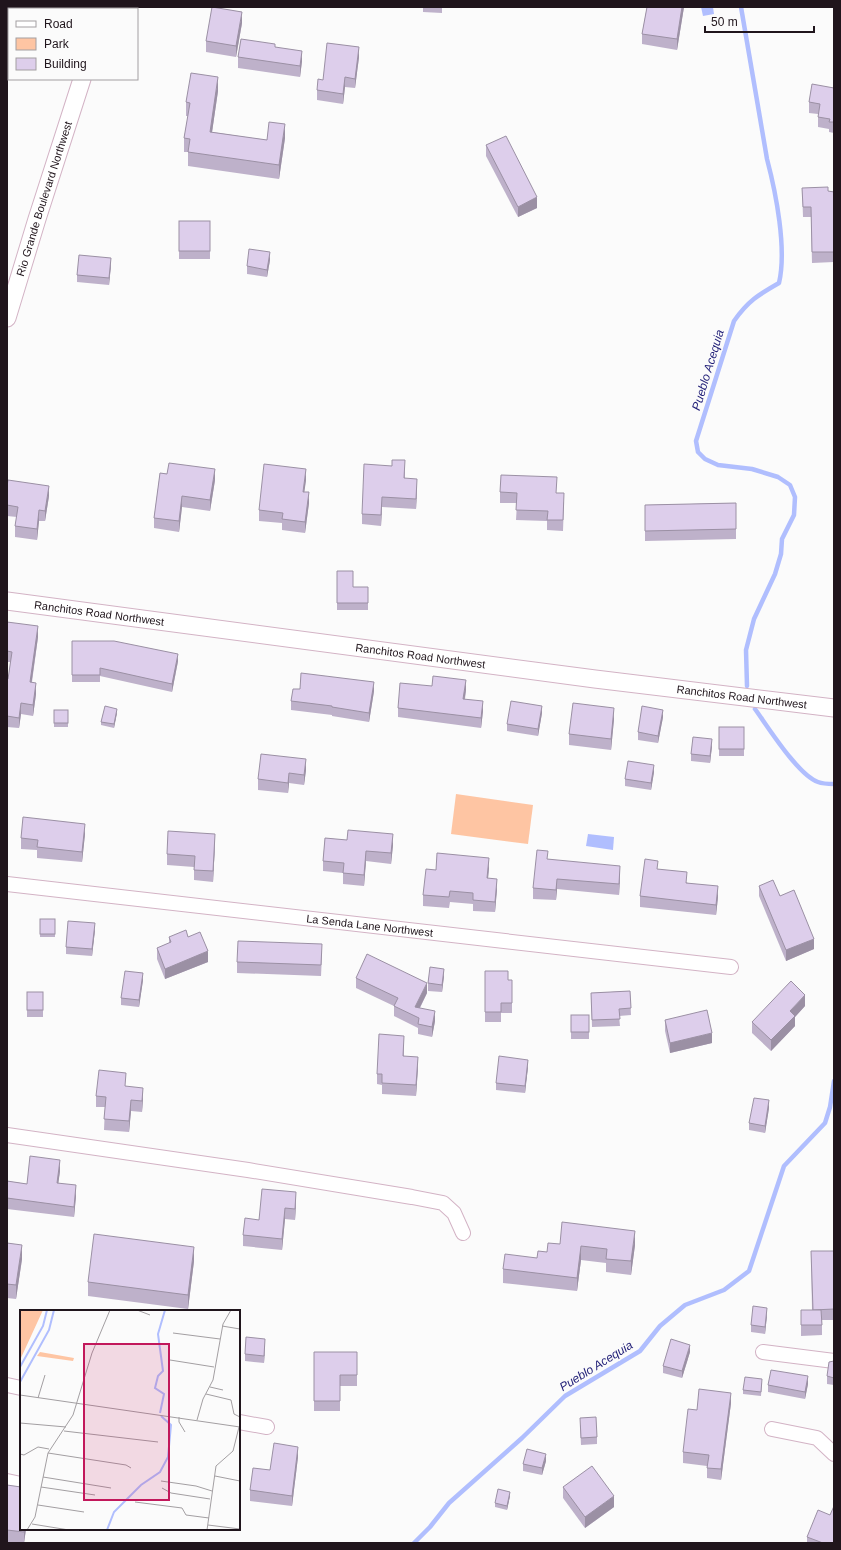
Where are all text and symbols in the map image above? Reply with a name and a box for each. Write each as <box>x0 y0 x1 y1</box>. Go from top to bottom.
legend <box>8 8 138 80</box>
scale bar <box>705 8 814 34</box>
text: 50 m <box>711 15 738 29</box>
text: Road <box>44 17 73 31</box>
text: Park <box>44 37 70 51</box>
text: Building <box>44 57 87 71</box>
street label: Rio Grande Boulevard Northwest <box>14 120 74 277</box>
water label: Pueblo Acequia <box>689 328 727 412</box>
street label: Ranchitos Road Northwest <box>33 599 165 628</box>
street label: Ranchitos Road Northwest <box>355 641 486 670</box>
street label: Ranchitos Road Northwest <box>676 683 808 711</box>
street label: La Senda Lane Northwest <box>306 912 434 939</box>
inset map <box>20 1310 240 1530</box>
water label: Pueblo Acequia <box>557 1338 635 1394</box>

